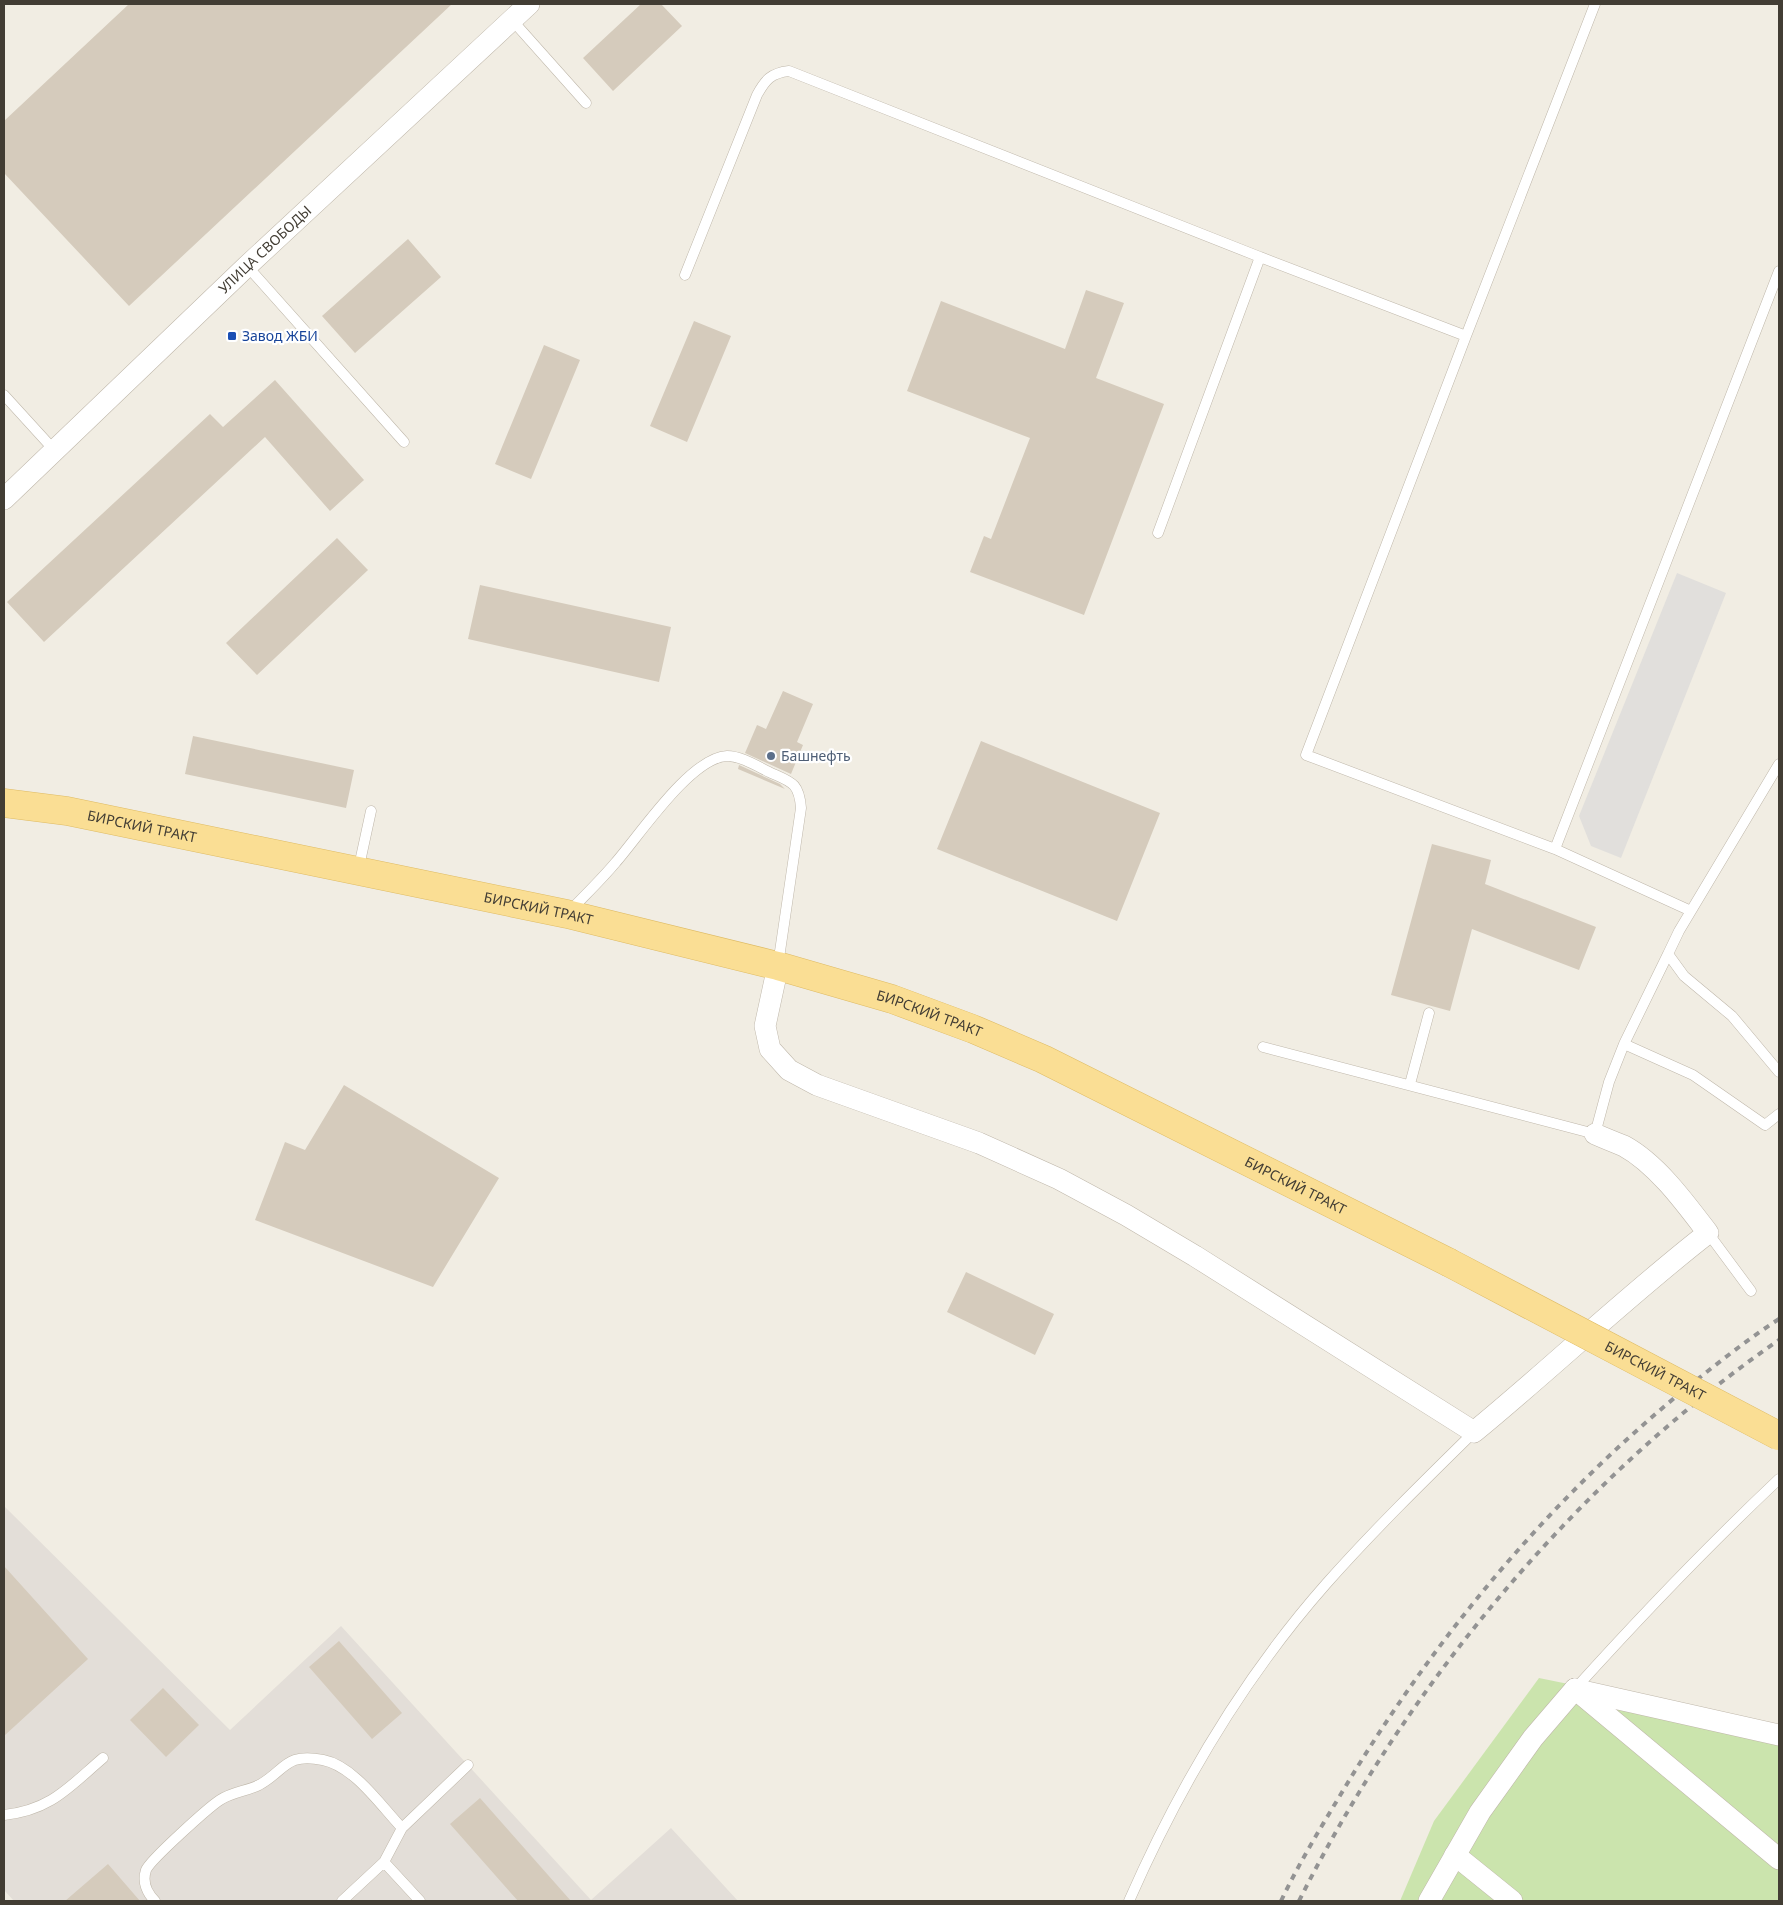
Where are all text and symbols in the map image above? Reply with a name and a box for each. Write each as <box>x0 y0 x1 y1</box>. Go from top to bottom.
street label: УЛИЦА СВОБОДЫ <box>214 201 315 297</box>
place label: Завод ЖБИ <box>242 326 318 345</box>
marker: Завод ЖБИ <box>226 330 238 342</box>
place label: Башнефть <box>781 746 851 765</box>
marker: Башнефть <box>765 750 777 762</box>
street label: БИРСКИЙ ТРАКТ <box>86 805 199 847</box>
street label: БИРСКИЙ ТРАКТ <box>482 887 595 929</box>
street label: БИРСКИЙ ТРАКТ <box>874 985 986 1041</box>
street label: БИРСКИЙ ТРАКТ <box>1242 1152 1350 1219</box>
street label: БИРСКИЙ ТРАКТ <box>1602 1336 1709 1405</box>

